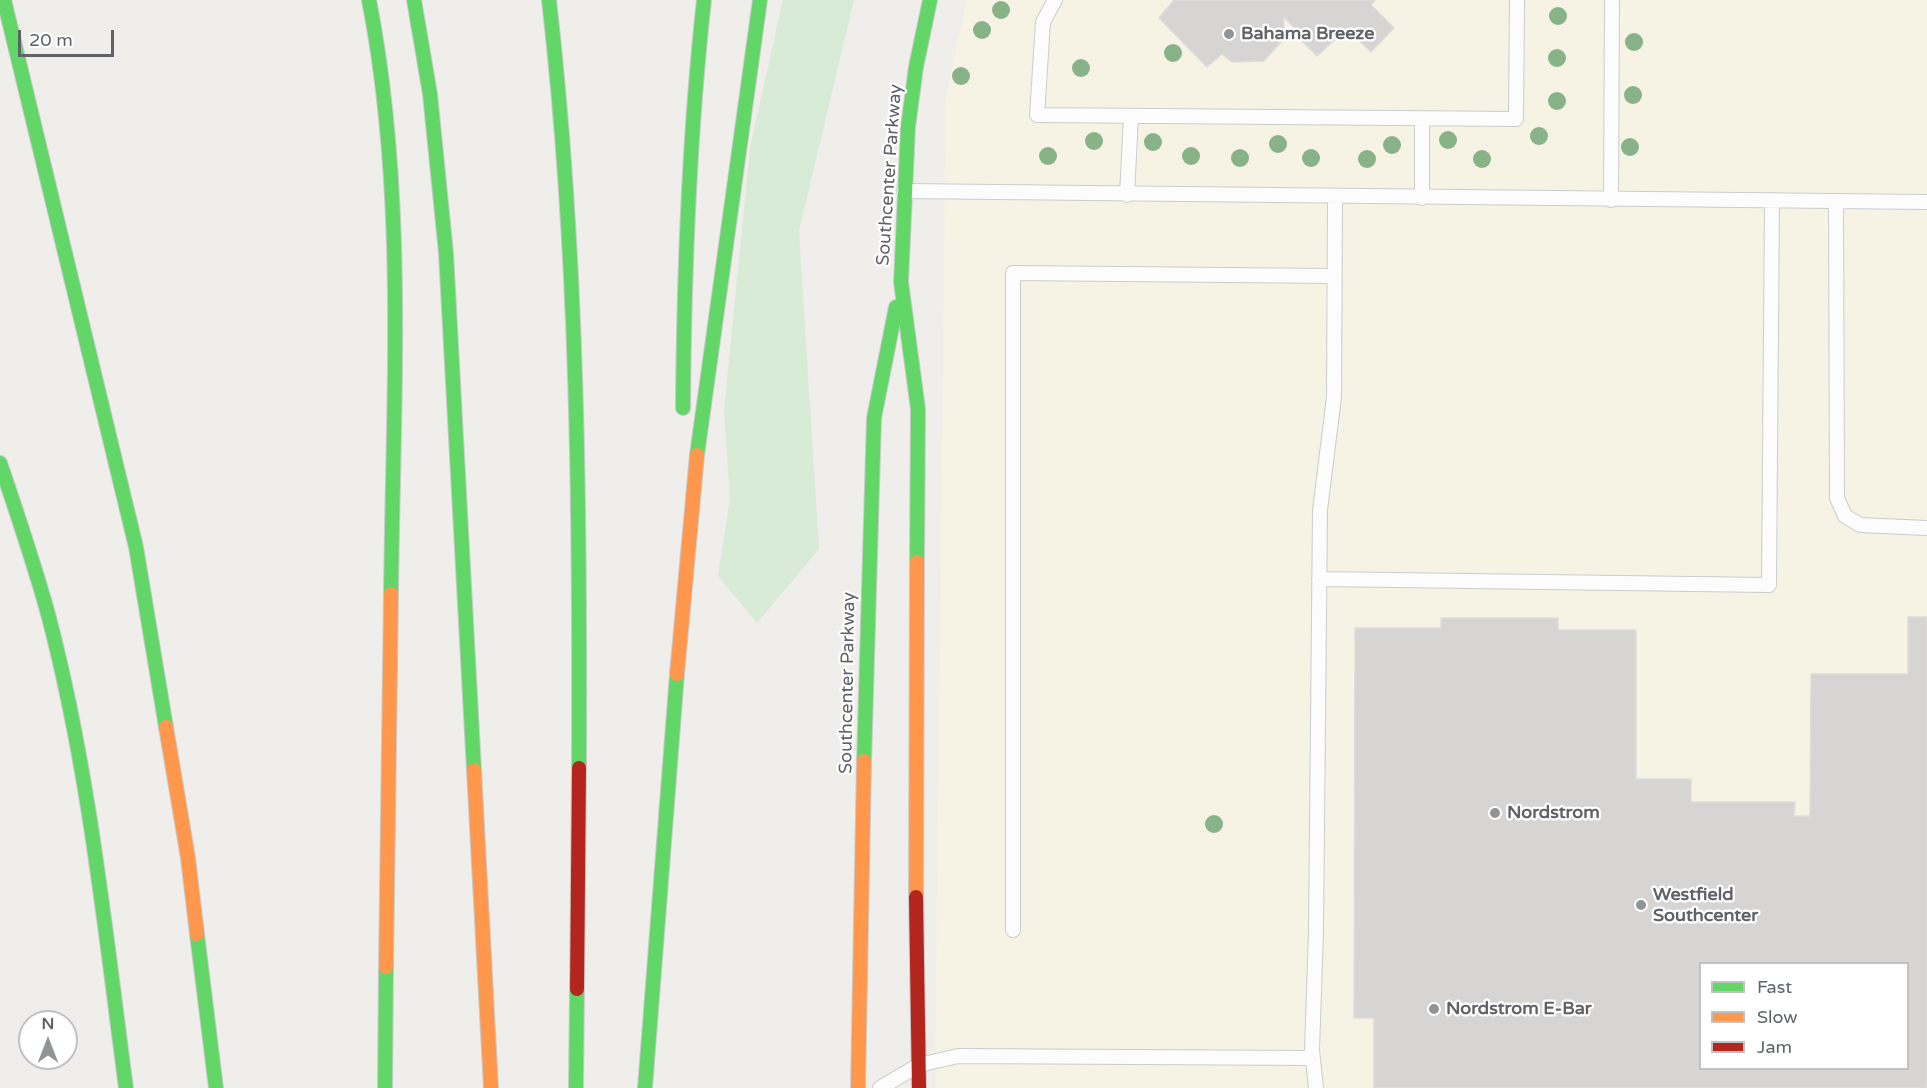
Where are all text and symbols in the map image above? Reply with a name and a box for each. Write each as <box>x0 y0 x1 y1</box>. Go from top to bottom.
scale bar <box>21 18 117 56</box>
place label: Bahama Breeze <box>1241 23 1374 45</box>
marker: Bahama Breeze <box>1222 27 1236 41</box>
text: 20 m <box>29 29 73 51</box>
street label: Southcenter Parkway <box>873 83 907 267</box>
street label: Southcenter Parkway <box>836 592 860 774</box>
place label: Nordstrom <box>1507 802 1600 824</box>
marker: Nordstrom <box>1488 806 1502 820</box>
place label: Westfield Southcenter <box>1653 884 1758 926</box>
marker: Westfield Southcenter <box>1634 898 1648 912</box>
legend <box>1699 962 1909 1070</box>
text: Fast <box>1757 976 1792 998</box>
place label: Nordstrom E-Bar <box>1446 998 1592 1020</box>
marker: Nordstrom E-Bar <box>1427 1002 1441 1016</box>
text: Slow <box>1757 1006 1798 1028</box>
north arrow <box>18 1010 78 1070</box>
text: N <box>42 1014 54 1034</box>
text: Jam <box>1757 1036 1792 1058</box>

